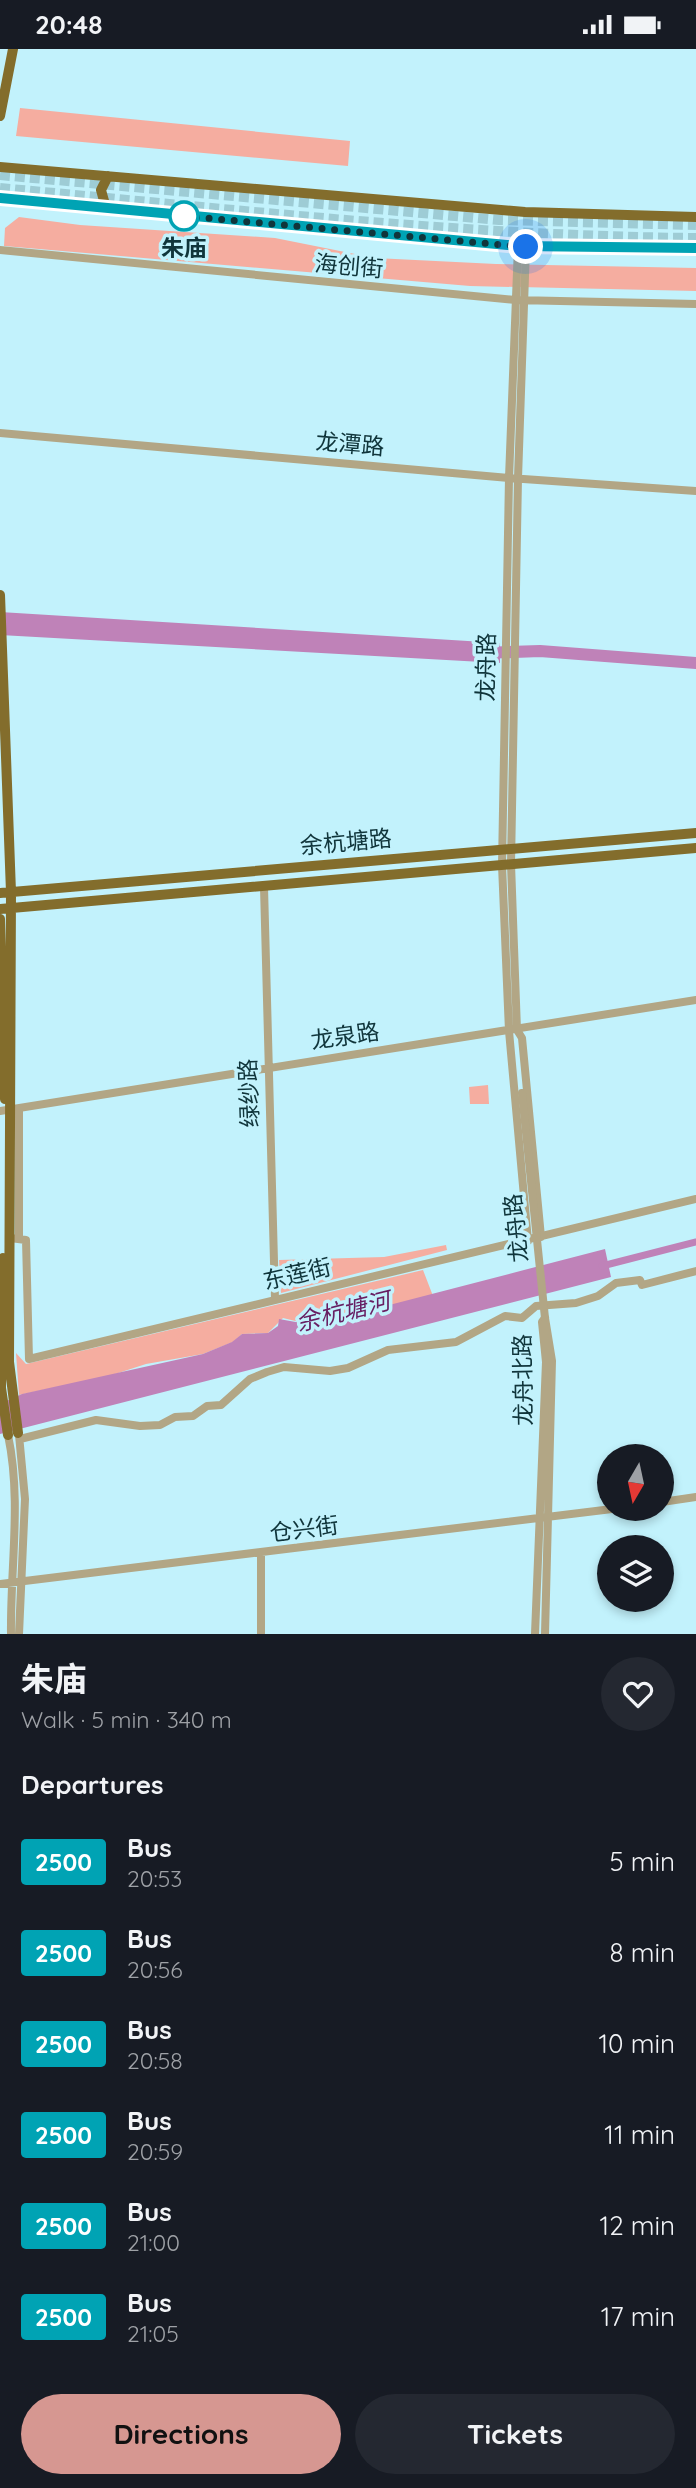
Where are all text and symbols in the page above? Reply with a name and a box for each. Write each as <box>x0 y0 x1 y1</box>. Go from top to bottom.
text: 20:48 <box>35 8 102 41</box>
marker: 朱庙 <box>169 201 199 231</box>
your location <box>508 229 543 264</box>
place label: 朱庙 <box>161 233 207 262</box>
street label: 海创街 <box>313 248 385 283</box>
street label: 龙潭路 <box>314 426 386 461</box>
street label: 龙舟路 <box>470 632 501 702</box>
street label: 余杭塘路 <box>299 823 393 860</box>
street label: 龙泉路 <box>309 1016 381 1055</box>
street label: 绿纱路 <box>233 1058 264 1128</box>
street label: 龙舟路 <box>497 1192 534 1264</box>
street label: 东莲街 <box>260 1252 334 1295</box>
water label: 余杭塘河 <box>293 1284 397 1337</box>
street label: 龙舟北路 <box>507 1334 538 1426</box>
north arrow <box>597 1444 674 1521</box>
map controls <box>597 1444 674 1612</box>
street label: 仓兴街 <box>268 1510 340 1547</box>
button: layers <box>597 1535 674 1612</box>
button: heart <box>601 1657 675 1731</box>
text: 朱庙 <box>21 1658 87 1699</box>
text: Walk · 5 min · 340 m <box>21 1705 232 1734</box>
text: Departures <box>21 1768 164 1801</box>
text: Bus <box>127 1831 172 1864</box>
text: 5 min <box>609 1845 675 1878</box>
text: 2500 <box>35 1847 92 1877</box>
text: 20:53 <box>127 1864 182 1893</box>
text: Bus <box>127 1922 172 1955</box>
text: 8 min <box>610 1936 675 1969</box>
text: 2500 <box>35 1938 92 1968</box>
text: 20:56 <box>127 1955 183 1984</box>
text: Bus <box>127 2013 172 2046</box>
text: 10 min <box>599 2027 675 2060</box>
text: 2500 <box>35 2029 92 2059</box>
text: 20:58 <box>127 2046 183 2075</box>
text: Bus <box>127 2104 172 2137</box>
text: 11 min <box>604 2118 675 2151</box>
text: 2500 <box>35 2120 92 2150</box>
text: 20:59 <box>127 2137 183 2166</box>
text: Bus <box>127 2195 172 2228</box>
text: 12 min <box>600 2209 675 2242</box>
text: 2500 <box>35 2211 92 2241</box>
text: 21:00 <box>127 2228 180 2257</box>
text: Bus <box>127 2286 172 2319</box>
text: 17 min <box>601 2300 675 2333</box>
text: 2500 <box>35 2302 92 2332</box>
text: 21:05 <box>127 2319 179 2348</box>
button: Directions <box>21 2394 341 2474</box>
button: Tickets <box>355 2394 675 2474</box>

